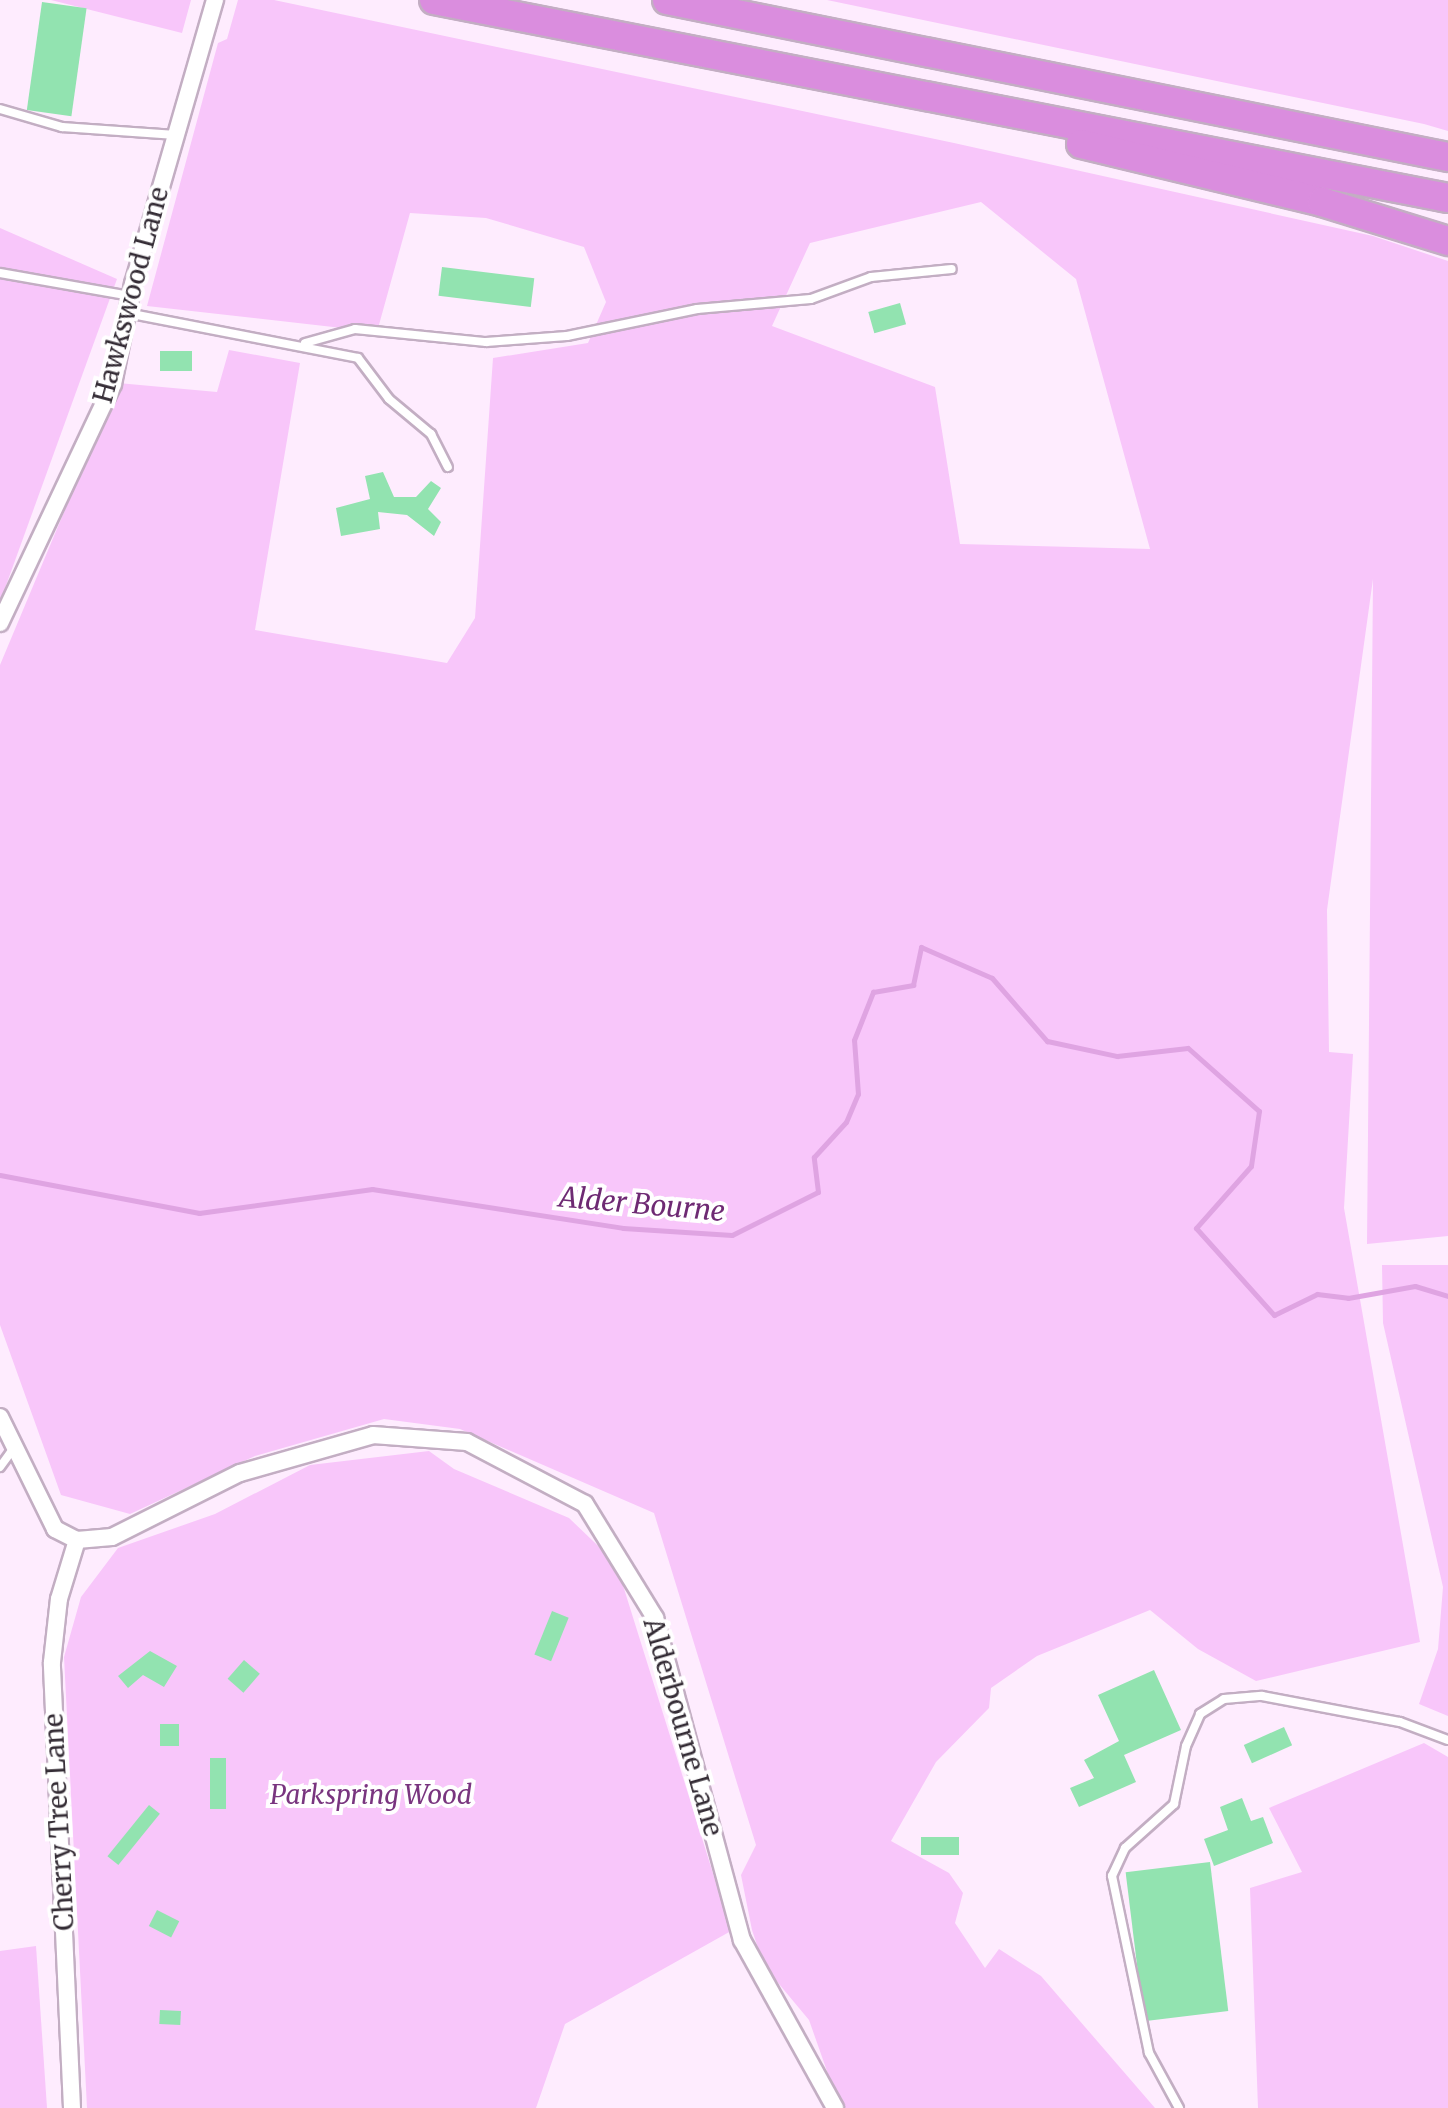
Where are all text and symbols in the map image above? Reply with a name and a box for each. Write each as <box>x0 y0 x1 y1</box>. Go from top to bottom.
street label: Hawkswood Lane <box>87 184 175 406</box>
water label: Alder Bourne <box>558 1180 726 1228</box>
street label: Alderbourne Lane <box>637 1614 729 1840</box>
street label: Cherry Tree Lane <box>38 1713 80 1931</box>
park label: Parkspring Wood <box>270 1779 472 1811</box>

